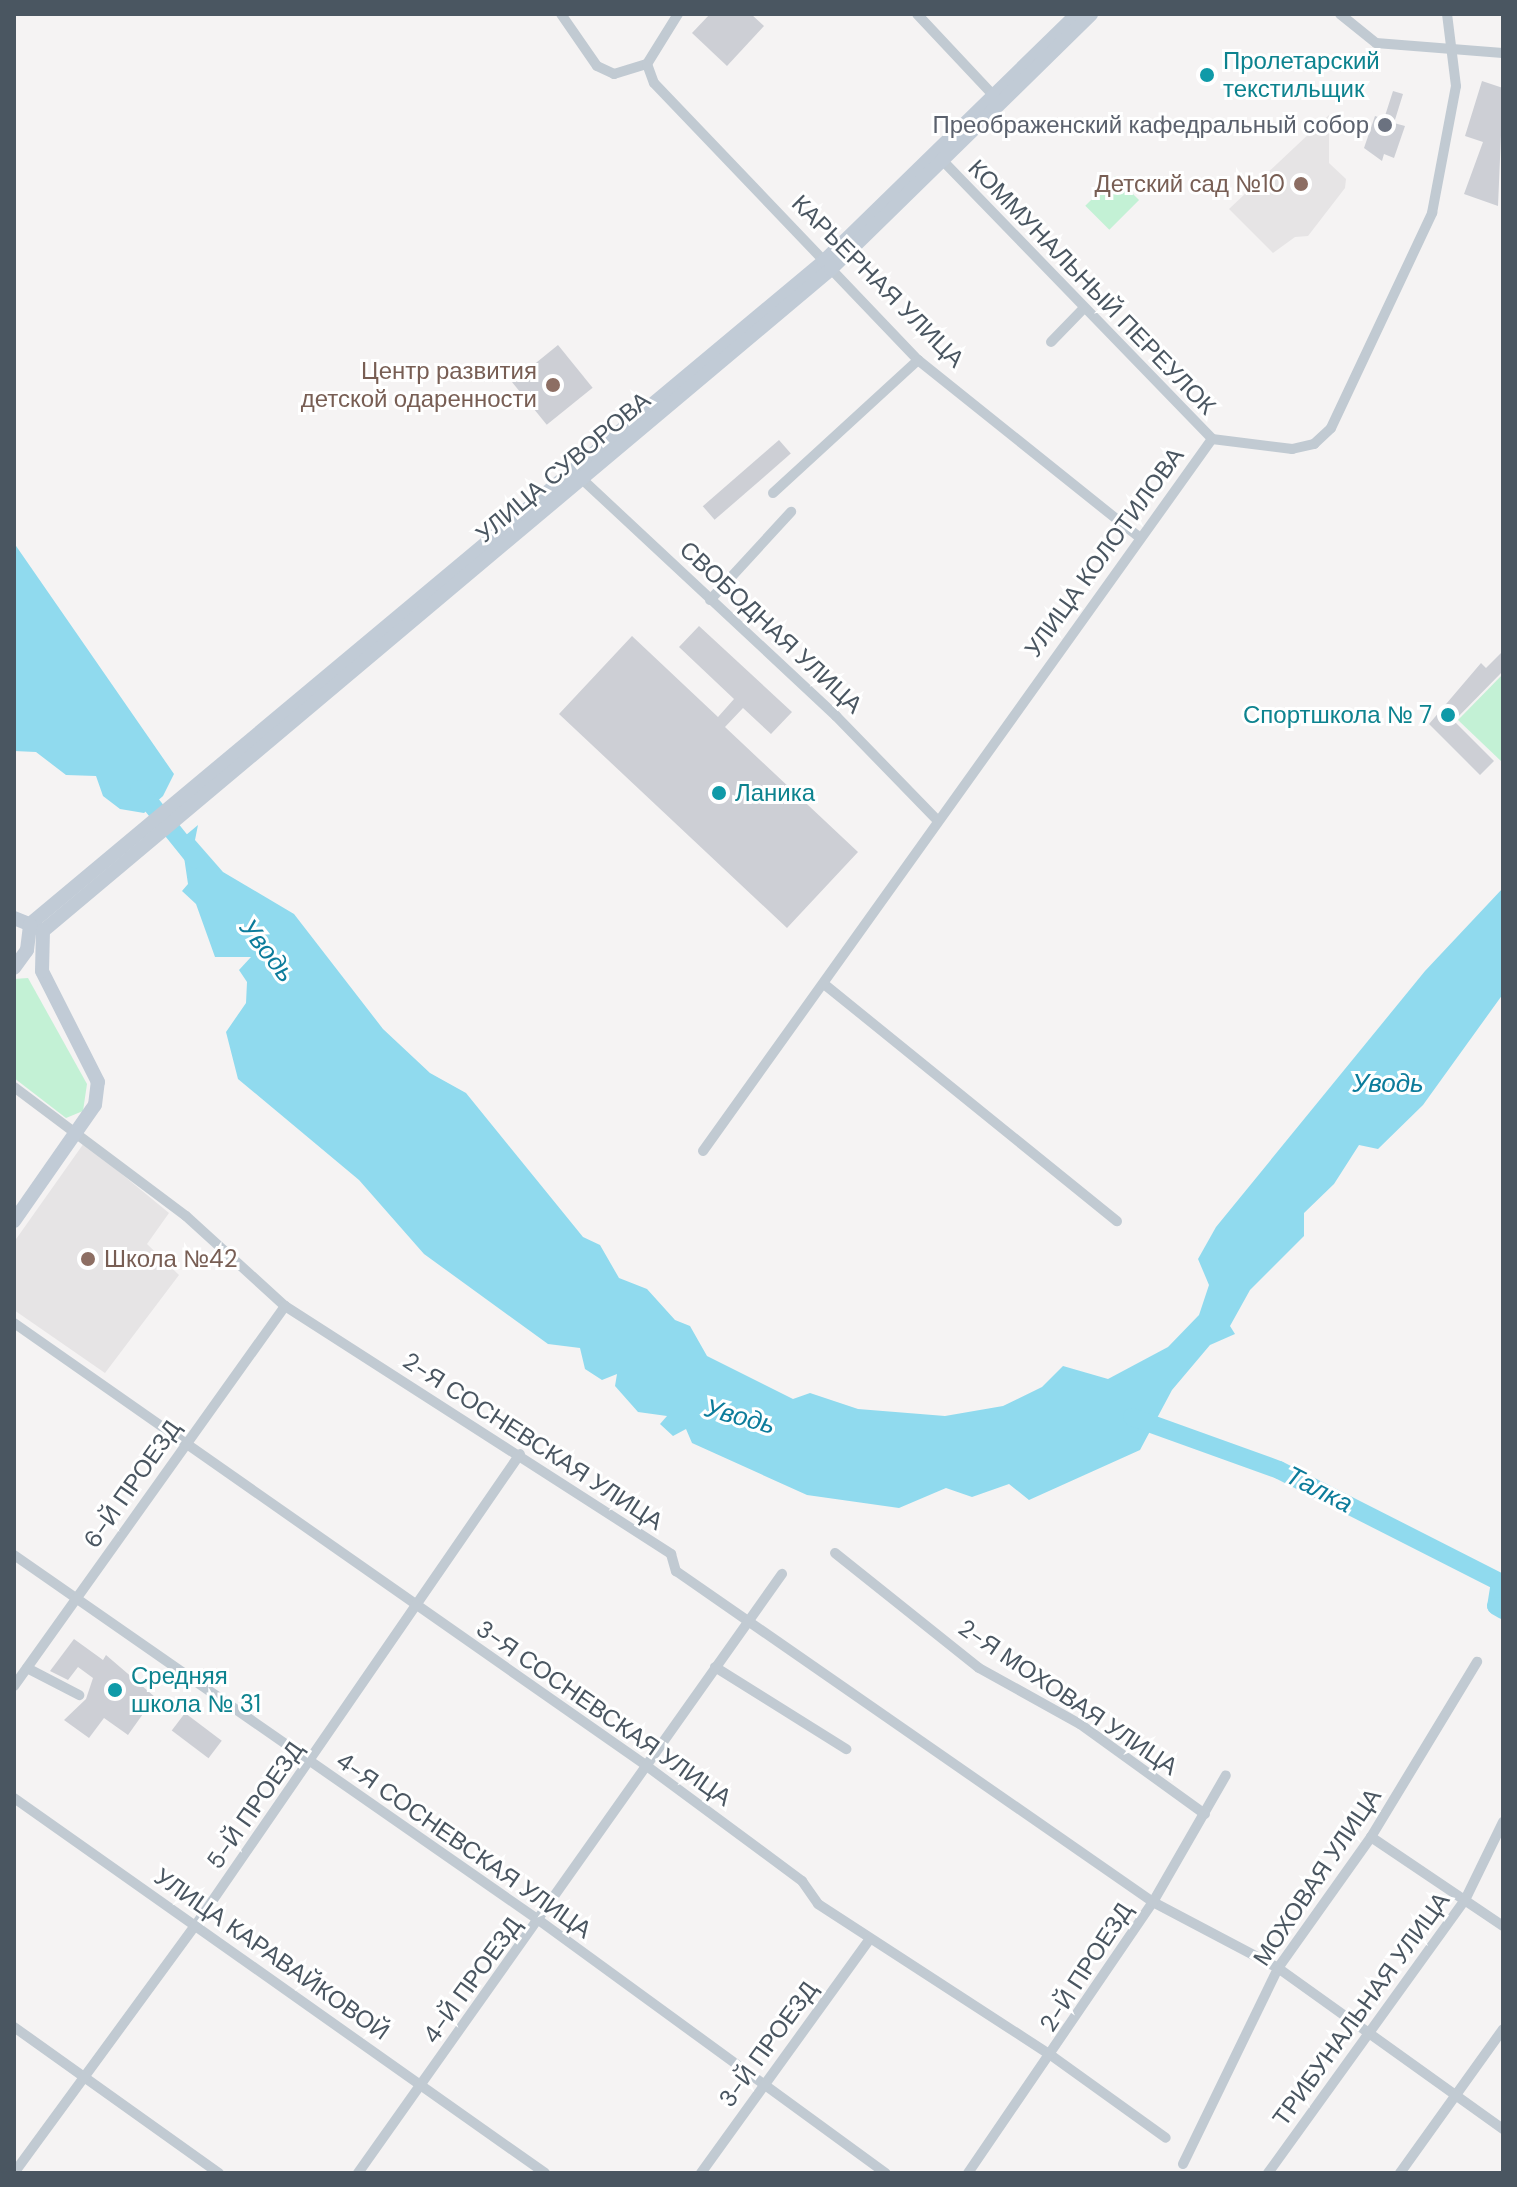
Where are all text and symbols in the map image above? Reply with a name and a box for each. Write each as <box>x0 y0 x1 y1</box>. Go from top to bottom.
place label: Пролетарский текстильщик <box>1223 47 1380 103</box>
marker: Пролетарский текстильщик <box>1198 66 1216 84</box>
place label: Преображенский кафедральный собор <box>932 111 1369 139</box>
marker: Преображенский кафедральный собор <box>1376 116 1394 134</box>
street label: КОММУНАЛЬНЫЙ ПЕРЕУЛОК <box>962 154 1222 420</box>
place label: Детский сад №10 <box>1094 170 1285 198</box>
marker: Детский сад №10 <box>1292 175 1310 193</box>
street label: КАРЬЕРНАЯ УЛИЦА <box>786 189 970 373</box>
place label: Центр развития детской одаренности <box>301 357 537 413</box>
marker: Центр развития детской одаренности <box>544 376 562 394</box>
street label: УЛИЦА СУВОРОВА <box>470 386 656 548</box>
street label: УЛИЦА КОЛОТИЛОВА <box>1018 442 1190 662</box>
street label: СВОБОДНАЯ УЛИЦА <box>674 535 868 719</box>
place label: Спортшкола № 7 <box>1243 701 1432 729</box>
marker: Спортшкола № 7 <box>1439 706 1457 724</box>
place label: Ланика <box>735 779 815 807</box>
marker: Ланика <box>710 784 728 802</box>
water label: Уводь <box>233 913 301 989</box>
water label: Уводь <box>1352 1068 1424 1100</box>
place label: Школа №42 <box>104 1245 237 1273</box>
marker: Школа №42 <box>79 1250 97 1268</box>
street label: 2-Я СОСНЕВСКАЯ УЛИЦА <box>398 1346 668 1536</box>
water label: Уводь <box>701 1393 779 1441</box>
street label: 6-Й ПРОЕЗД <box>77 1415 187 1553</box>
water label: Талка <box>1280 1460 1358 1520</box>
street label: 2-Я МОХОВАЯ УЛИЦА <box>953 1613 1183 1781</box>
street label: 3-Я СОСНЕВСКАЯ УЛИЦА <box>471 1614 737 1812</box>
place label: Средняя школа № 31 <box>131 1662 261 1718</box>
marker: Средняя школа № 31 <box>106 1681 124 1699</box>
street label: 5-Й ПРОЕЗД <box>201 1736 309 1874</box>
street label: 4-Я СОСНЕВСКАЯ УЛИЦА <box>331 1746 597 1944</box>
street label: МОХОВАЯ УЛИЦА <box>1247 1783 1387 1971</box>
street label: УЛИЦА КАРАВАЙКОВОЙ <box>149 1862 395 2046</box>
street label: ТРИБУНАЛЬНАЯ УЛИЦА <box>1266 1886 1456 2132</box>
street label: 2-Й ПРОЕЗД <box>1034 1897 1138 2037</box>
street label: 4-Й ПРОЕЗД <box>417 1911 527 2049</box>
street label: 3-Й ПРОЕЗД <box>713 1975 823 2113</box>

